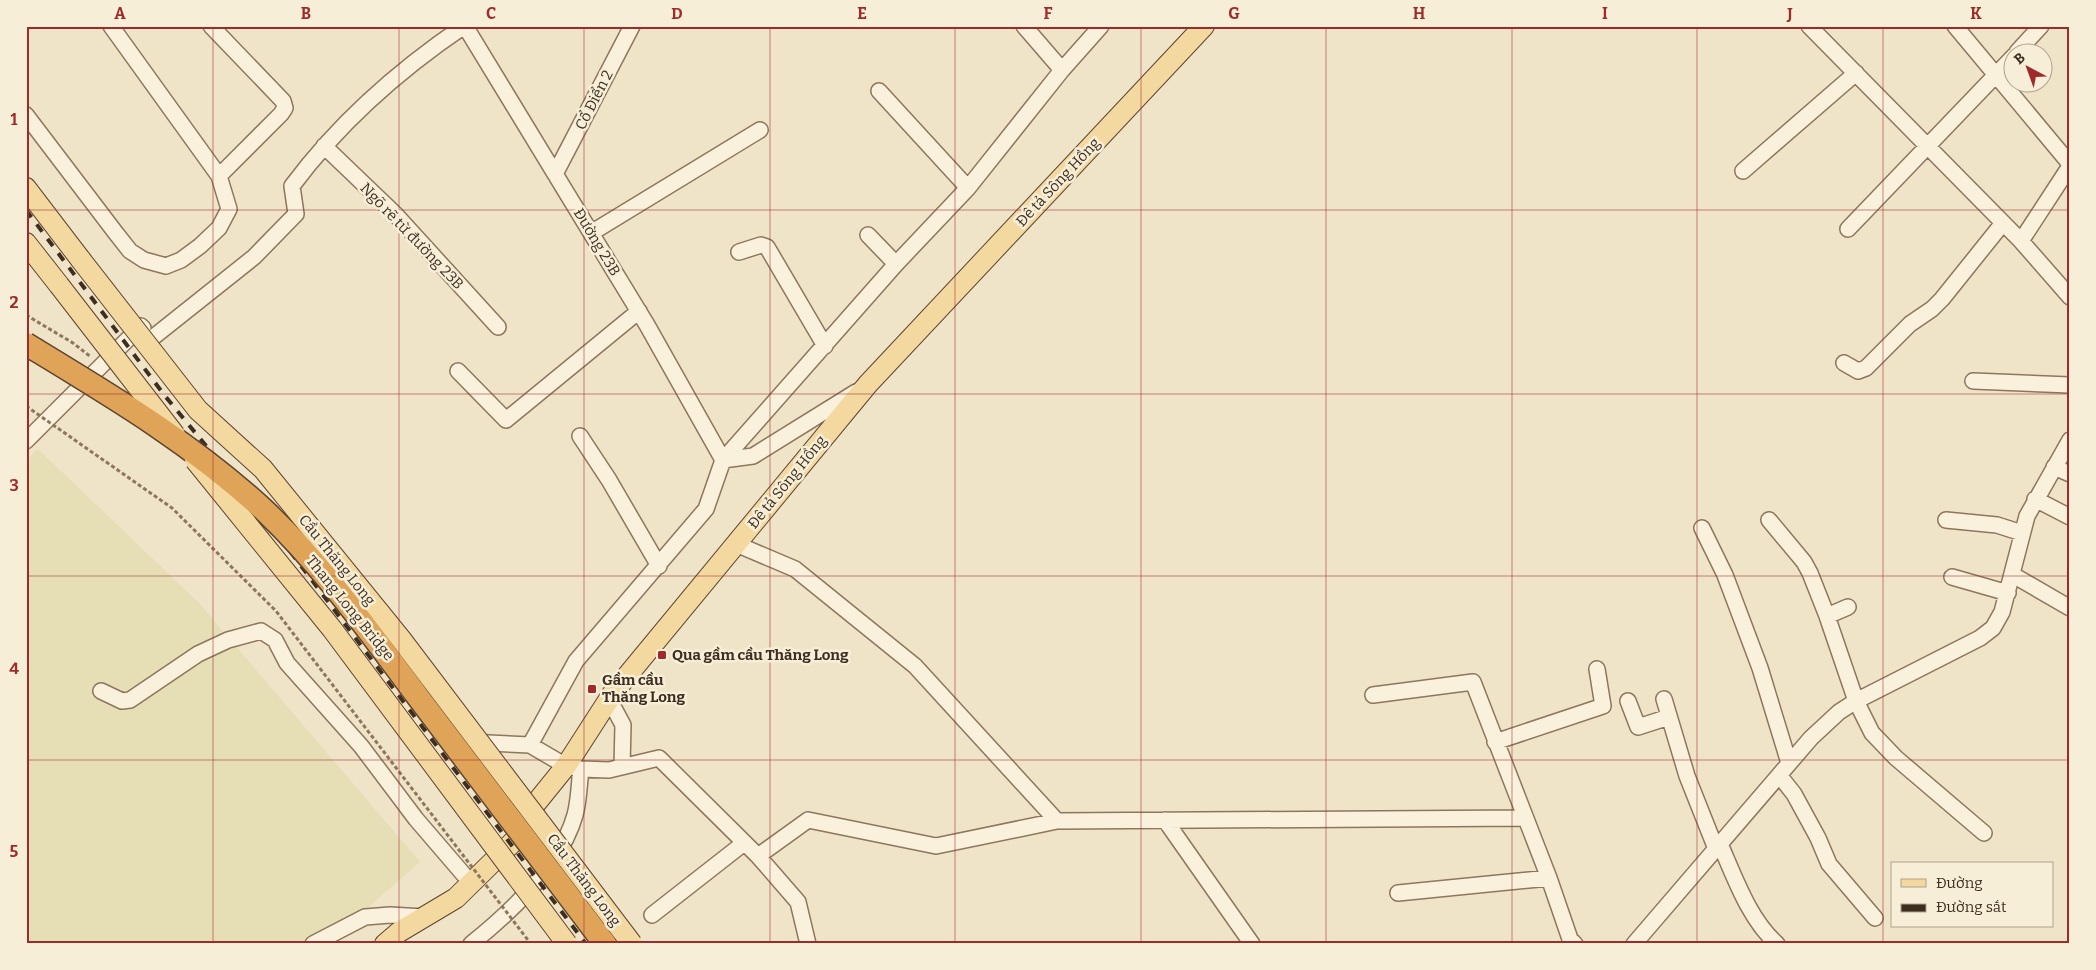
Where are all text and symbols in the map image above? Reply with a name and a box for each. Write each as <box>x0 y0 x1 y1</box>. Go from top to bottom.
text: A <box>114 4 126 23</box>
text: B <box>301 4 311 23</box>
text: C <box>486 4 496 23</box>
text: D <box>671 4 683 23</box>
text: E <box>857 4 867 23</box>
text: F <box>1044 4 1053 23</box>
text: G <box>1228 4 1240 23</box>
text: H <box>1413 4 1426 23</box>
text: I <box>1602 4 1608 23</box>
text: J <box>1786 4 1793 23</box>
text: K <box>1970 4 1982 23</box>
north arrow <box>2004 42 2054 92</box>
text: B <box>2011 49 2029 68</box>
street label: Cổ Điển 2 <box>571 67 617 133</box>
text: 1 <box>11 110 18 129</box>
street label: Đê tả Sông Hồng <box>1012 134 1104 230</box>
street label: Ngõ rẽ từ đường 23B <box>357 179 467 293</box>
street label: Đường 23B <box>570 205 624 279</box>
text: 2 <box>9 293 19 312</box>
street label: Đê tả Sông Hồng <box>744 432 830 532</box>
text: 3 <box>9 476 19 495</box>
street label: Cầu Thăng Long <box>295 511 379 609</box>
street label: Thang Long Bridge <box>302 552 398 664</box>
place label: Qua gầm cầu Thăng Long <box>672 646 849 664</box>
marker: Qua gầm cầu Thăng Long <box>656 649 668 661</box>
text: 4 <box>9 659 19 678</box>
place label: Gầm cầu Thăng Long <box>602 671 686 706</box>
marker: Gầm cầu Thăng Long <box>586 683 598 695</box>
street label: Cầu Thăng Long <box>543 830 625 930</box>
text: 5 <box>10 842 19 861</box>
legend <box>1891 862 2054 928</box>
text: Đường <box>1936 874 1983 892</box>
text: Đường sắt <box>1936 898 2007 916</box>

